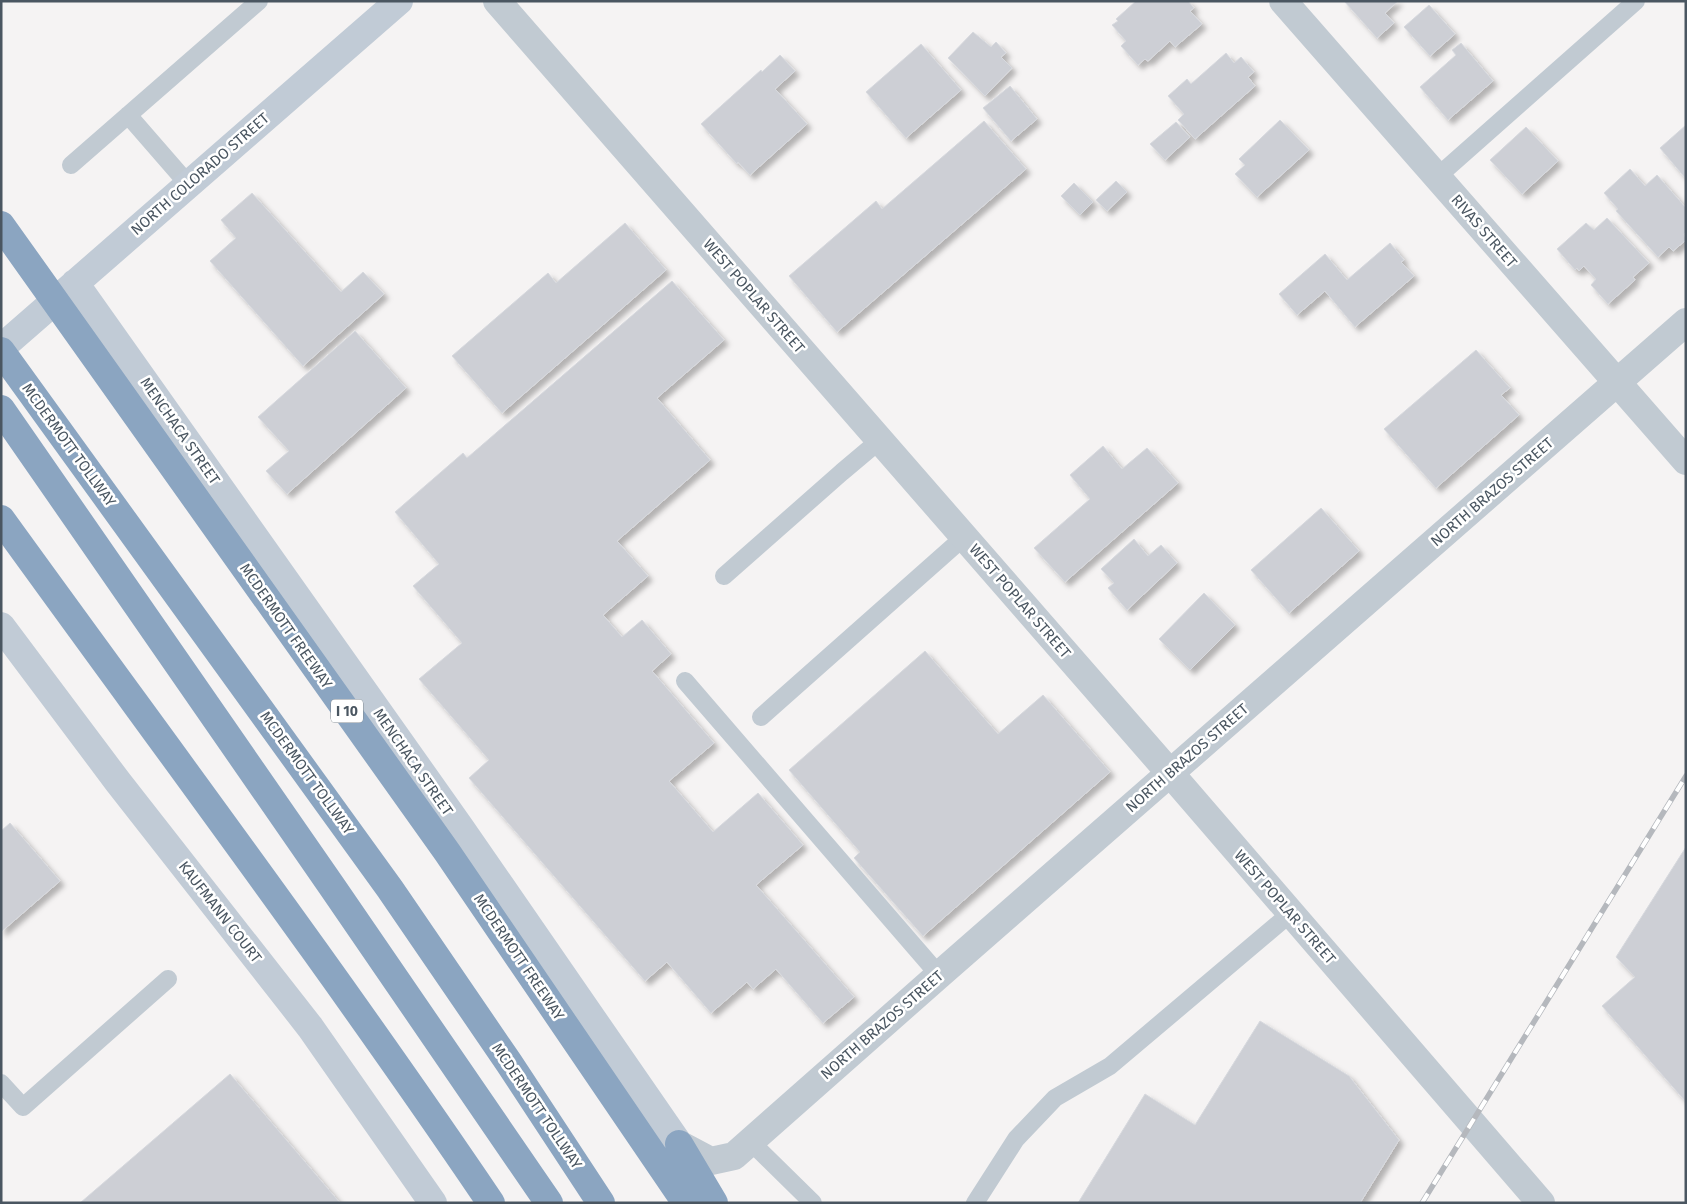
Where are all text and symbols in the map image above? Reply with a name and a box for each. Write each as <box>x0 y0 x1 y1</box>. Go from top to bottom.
street label: NORTH COLORADO STREET <box>127 109 273 239</box>
street label: RIVAS STREET <box>1447 191 1521 271</box>
street label: WEST POPLAR STREET <box>700 235 809 357</box>
street label: MENCHACA STREET <box>136 374 224 488</box>
street label: MCDERMOTT TOLLWAY <box>18 380 120 511</box>
street label: NORTH BRAZOS STREET <box>1427 434 1557 550</box>
street label: WEST POPLAR STREET <box>966 540 1075 662</box>
street label: MCDERMOTT FREEWAY <box>236 560 336 693</box>
road number: I 10 <box>331 699 363 722</box>
street label: NORTH BRAZOS STREET <box>1122 700 1252 816</box>
street label: MENCHACA STREET <box>369 705 457 819</box>
street label: MCDERMOTT TOLLWAY <box>256 708 358 839</box>
street label: WEST POPLAR STREET <box>1231 846 1340 968</box>
street label: KAUFMANN COURT <box>175 858 265 967</box>
street label: MCDERMOTT FREEWAY <box>470 890 568 1024</box>
street label: NORTH BRAZOS STREET <box>817 967 947 1083</box>
street label: MCDERMOTT TOLLWAY <box>488 1040 586 1173</box>

